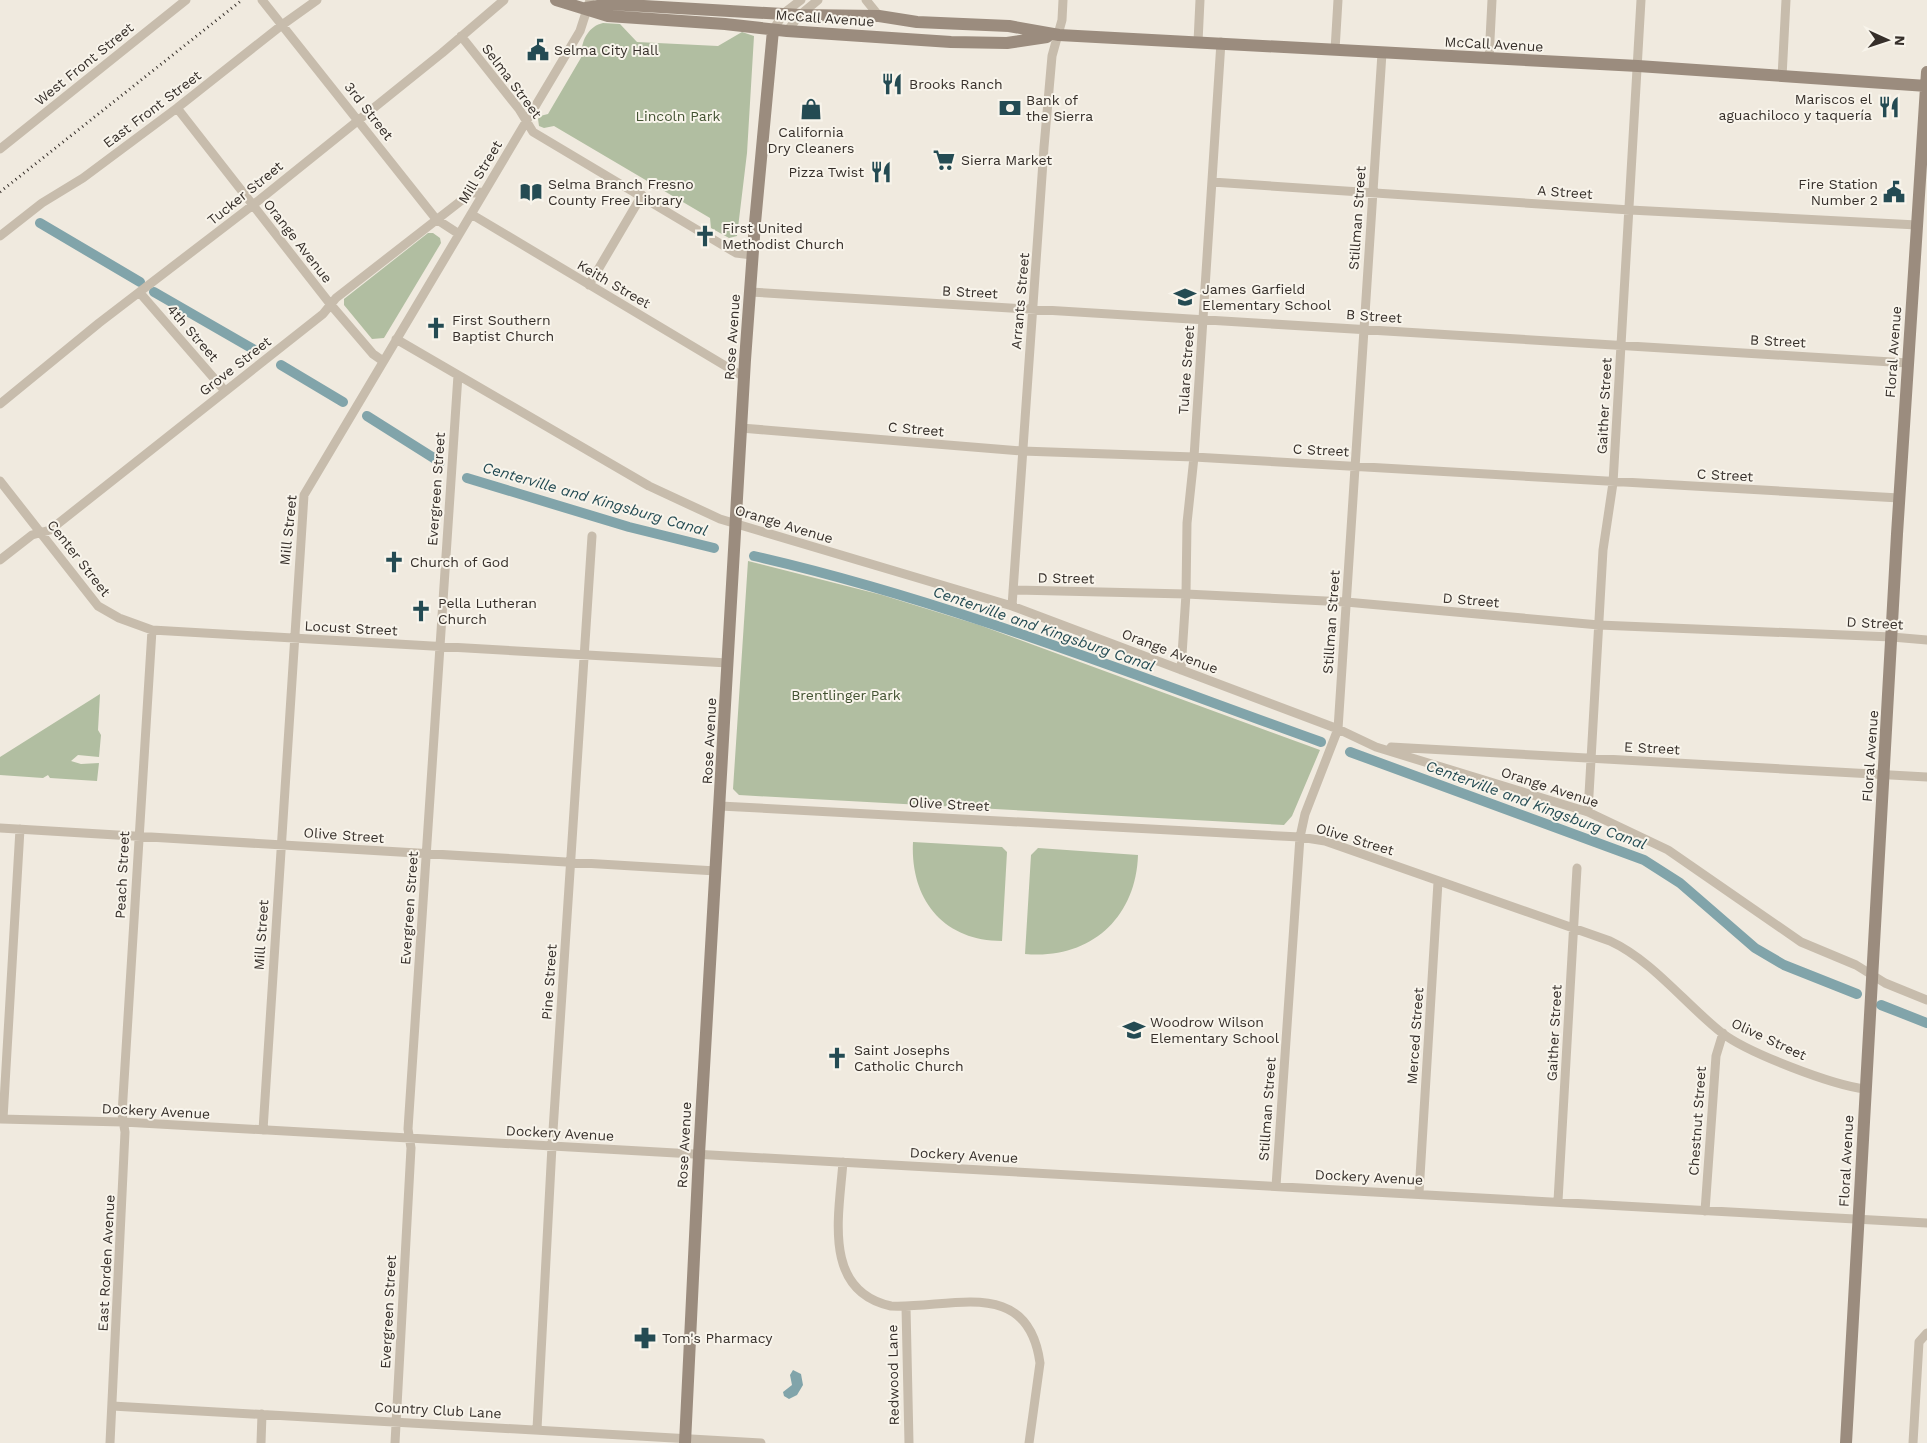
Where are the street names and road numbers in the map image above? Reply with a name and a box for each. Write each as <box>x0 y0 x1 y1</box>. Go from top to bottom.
street label: McCall Avenue <box>775 7 875 29</box>
street label: West Front Street <box>31 19 137 109</box>
street label: McCall Avenue <box>1444 33 1544 55</box>
street label: Selma Street <box>479 41 545 122</box>
street label: East Front Street <box>100 67 204 151</box>
street label: 3rd Street <box>341 79 397 143</box>
street label: Mill Street <box>455 137 505 206</box>
street label: Tucker Street <box>204 158 286 228</box>
street label: Stillman Street <box>1345 165 1369 270</box>
street label: A Street <box>1537 182 1593 202</box>
street label: Orange Avenue <box>260 196 336 286</box>
street label: Arrants Street <box>1008 252 1032 350</box>
street label: Keith Street <box>575 257 654 311</box>
street label: B Street <box>942 283 999 301</box>
street label: Rose Avenue <box>721 293 743 381</box>
street label: 4th Street <box>164 301 222 365</box>
street label: Floral Avenue <box>1882 305 1904 399</box>
street label: B Street <box>1345 306 1403 326</box>
street label: Tulare Street <box>1175 325 1197 415</box>
street label: B Street <box>1750 332 1807 350</box>
street label: Grove Street <box>196 333 274 399</box>
street label: Gaither Street <box>1593 357 1615 455</box>
street label: C Street <box>887 419 945 439</box>
street label: Evergreen Street <box>424 432 448 546</box>
street label: C Street <box>1292 441 1350 459</box>
street label: C Street <box>1696 466 1754 484</box>
street label: Mill Street <box>276 494 300 566</box>
street label: Orange Avenue <box>733 501 835 547</box>
street label: Center Street <box>44 517 114 599</box>
street label: Stillman Street <box>1319 569 1343 674</box>
street label: D Street <box>1037 570 1095 586</box>
street label: D Street <box>1442 590 1500 610</box>
street label: D Street <box>1846 614 1904 632</box>
street label: Locust Street <box>304 618 398 638</box>
street label: Orange Avenue <box>1120 625 1220 677</box>
street label: Rose Avenue <box>699 697 719 785</box>
street label: Floral Avenue <box>1859 709 1881 803</box>
street label: E Street <box>1624 739 1680 757</box>
street label: Orange Avenue <box>1499 764 1601 810</box>
street label: Olive Street <box>908 794 990 814</box>
street label: Olive Street <box>1314 820 1396 858</box>
street label: Olive Street <box>303 824 385 846</box>
street label: Peach Street <box>112 831 132 919</box>
street label: Evergreen Street <box>397 851 421 965</box>
street label: Mill Street <box>251 899 271 971</box>
street label: Pine Street <box>538 943 560 1020</box>
street label: Gaither Street <box>1543 984 1565 1082</box>
street label: Merced Street <box>1404 987 1426 1085</box>
street label: Olive Street <box>1729 1015 1809 1063</box>
street label: Stillman Street <box>1255 1056 1279 1161</box>
street label: Chestnut Street <box>1685 1066 1709 1176</box>
street label: Dockery Avenue <box>101 1100 211 1122</box>
street label: Rose Avenue <box>674 1101 694 1189</box>
street label: Floral Avenue <box>1836 1115 1856 1207</box>
street label: Dockery Avenue <box>505 1122 615 1144</box>
street label: Dockery Avenue <box>909 1144 1019 1166</box>
street label: Dockery Avenue <box>1314 1166 1424 1188</box>
street label: East Rorden Avenue <box>94 1194 118 1332</box>
street label: Evergreen Street <box>377 1255 399 1369</box>
street label: Redwood Lane <box>884 1324 902 1426</box>
street label: Country Club Lane <box>374 1399 502 1421</box>

